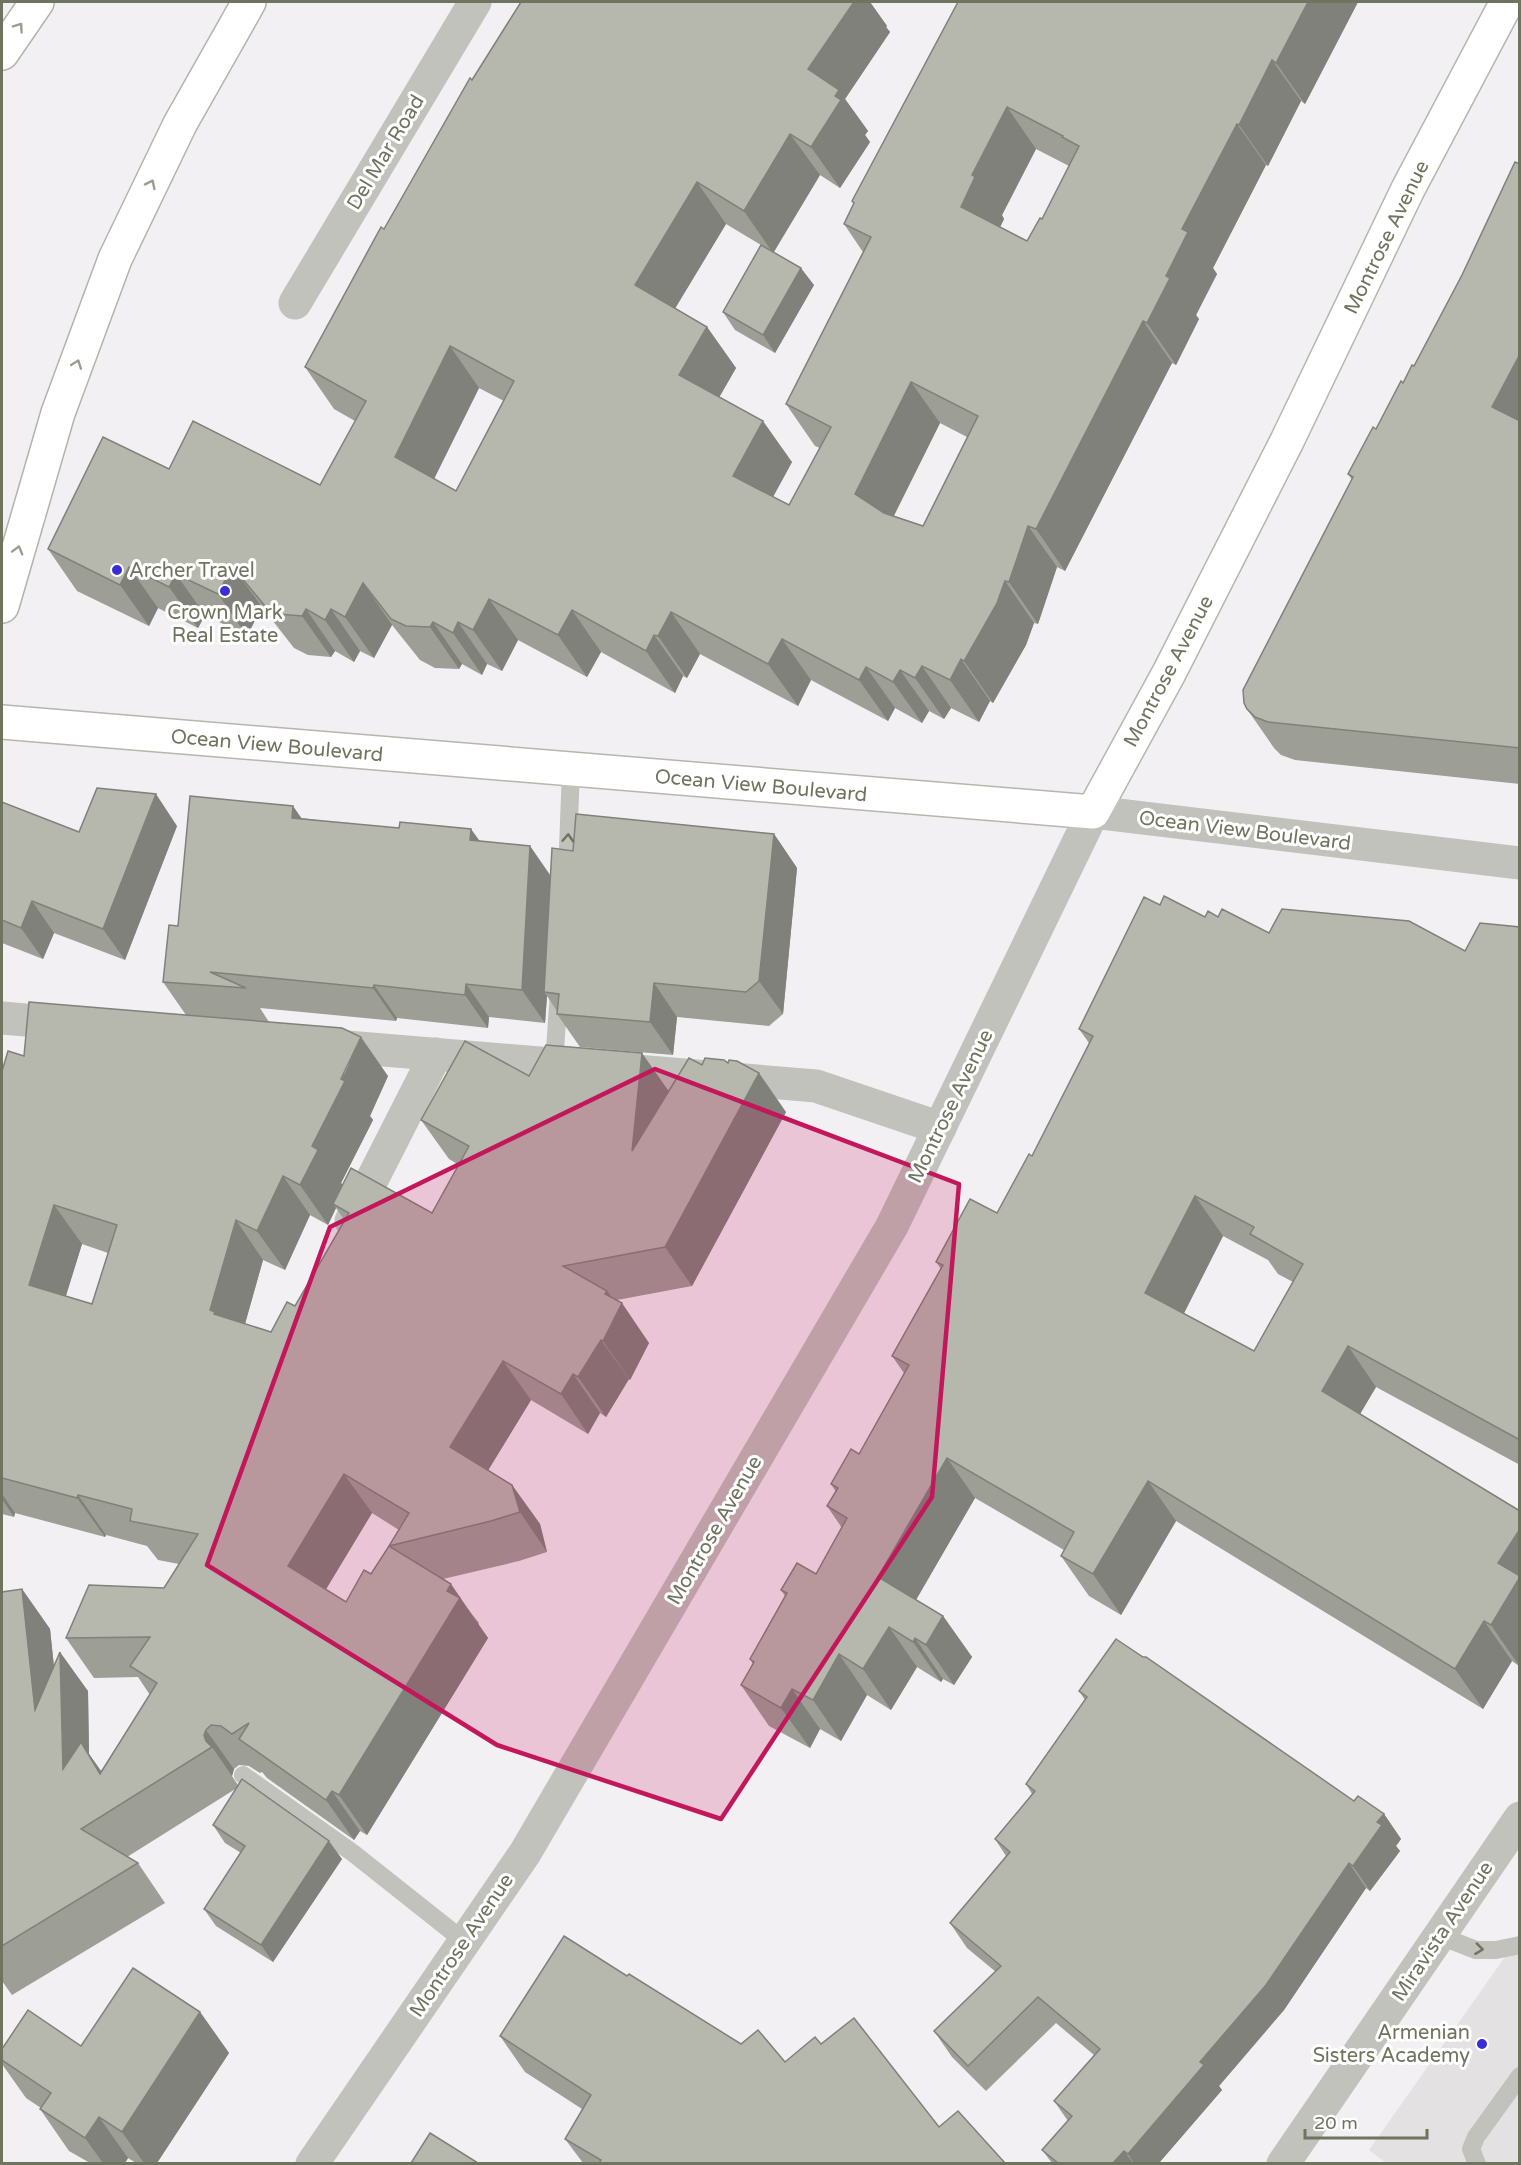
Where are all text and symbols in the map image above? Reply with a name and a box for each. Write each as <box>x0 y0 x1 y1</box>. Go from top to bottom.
one-way arrow <box>12 23 23 34</box>
street label: Del Mar Road <box>342 91 430 214</box>
street label: Montrose Avenue <box>1339 157 1435 318</box>
one-way arrow <box>144 179 156 190</box>
one-way arrow <box>69 359 82 369</box>
one-way arrow <box>11 545 23 555</box>
place label: Archer Travel <box>129 559 255 583</box>
marker: Archer Travel <box>110 563 124 577</box>
marker: Crown Mark Real Estate <box>218 584 232 598</box>
street label: Montrose Avenue <box>1119 592 1219 751</box>
place label: Crown Mark Real Estate <box>167 601 283 648</box>
street label: Ocean View Boulevard <box>170 725 384 767</box>
street label: Ocean View Boulevard <box>654 765 868 807</box>
street label: Ocean View Boulevard <box>1138 806 1352 856</box>
one-way arrow <box>562 834 575 843</box>
street label: Montrose Avenue <box>903 1026 999 1187</box>
street label: Montrose Avenue <box>662 1452 767 1609</box>
street label: Miravista Avenue <box>1387 1857 1499 2006</box>
street label: Montrose Avenue <box>405 1869 519 2022</box>
one-way arrow <box>1474 1942 1484 1954</box>
place label: Armenian Sisters Academy <box>1313 2021 1470 2068</box>
marker: Armenian Sisters Academy <box>1475 2037 1489 2051</box>
scale bar <box>1305 2102 1426 2140</box>
text: 20 m <box>1314 2112 1358 2134</box>

